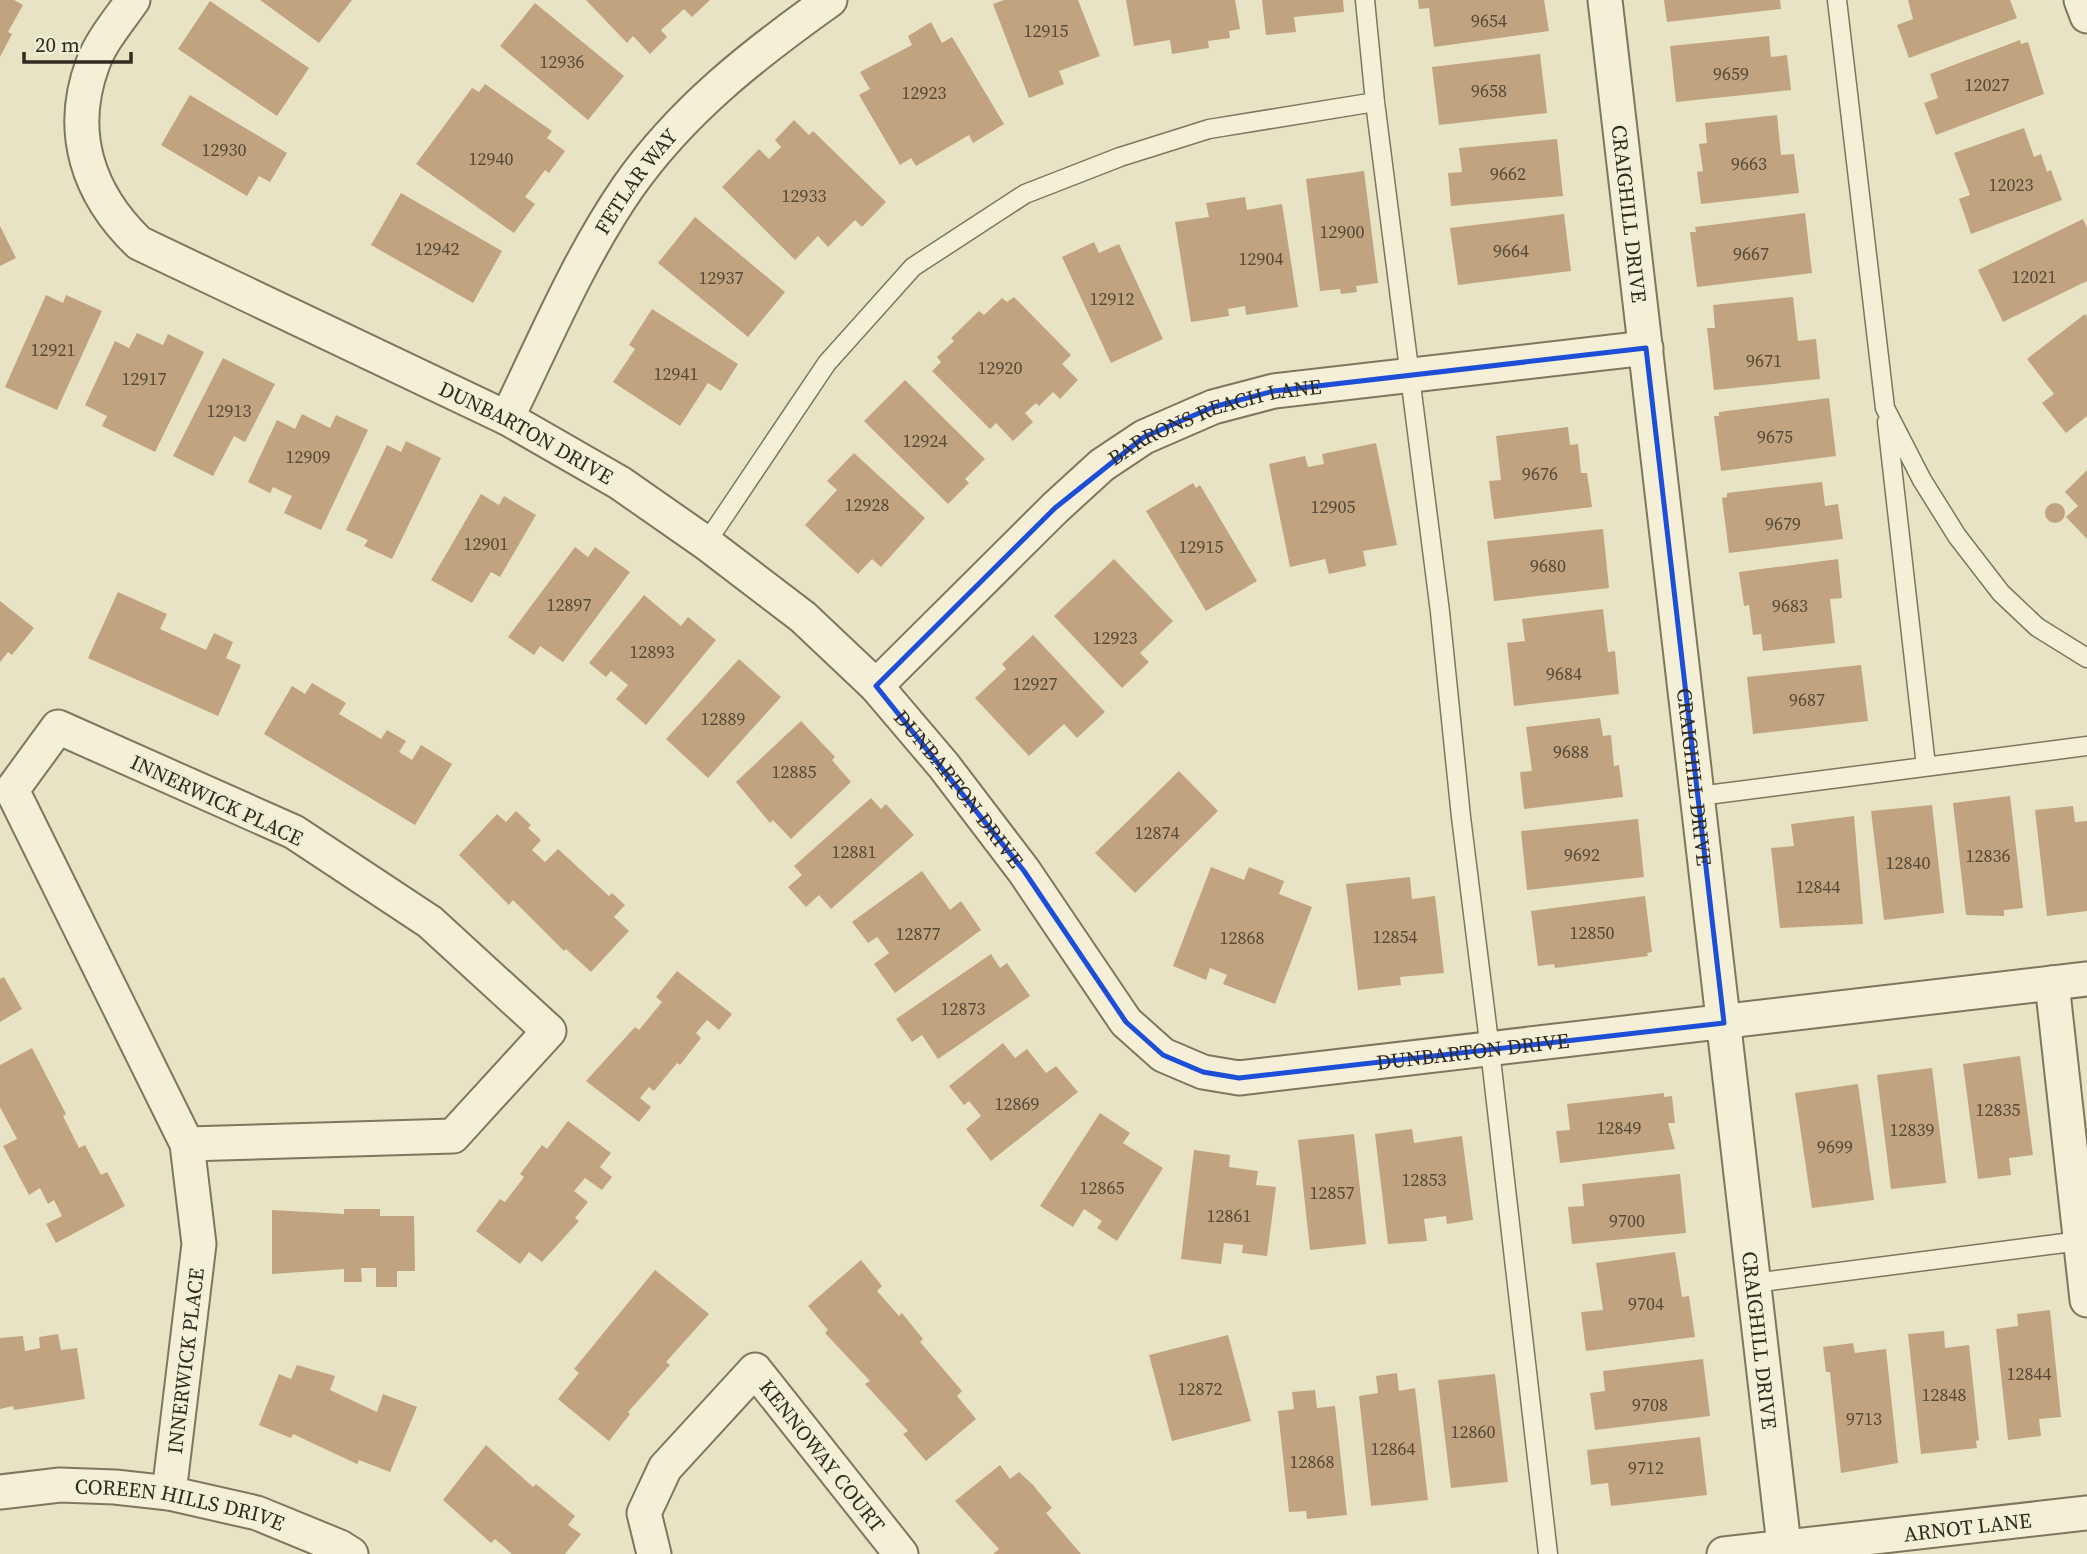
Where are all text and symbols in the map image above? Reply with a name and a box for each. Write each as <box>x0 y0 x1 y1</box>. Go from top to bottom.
house number: 9654 <box>1471 8 1507 33</box>
house number: 12915 <box>1024 18 1069 43</box>
scale bar <box>24 21 131 65</box>
text: 20 m <box>35 30 80 59</box>
house number: 12936 <box>540 49 585 74</box>
house number: 9659 <box>1713 61 1749 86</box>
house number: 12027 <box>1965 72 2010 97</box>
house number: 9658 <box>1471 78 1507 103</box>
house number: 12923 <box>902 80 947 105</box>
street label: FETLAR WAY <box>587 121 684 240</box>
street label: CRAIGHILL DRIVE <box>1605 123 1654 304</box>
house number: 12930 <box>202 137 247 162</box>
house number: 12940 <box>469 146 514 171</box>
house number: 9663 <box>1731 151 1767 176</box>
house number: 9662 <box>1490 161 1526 186</box>
house number: 12023 <box>1989 172 2034 197</box>
house number: 12933 <box>782 183 827 208</box>
house number: 12900 <box>1320 219 1365 244</box>
house number: 12942 <box>415 236 460 261</box>
house number: 9664 <box>1493 238 1529 263</box>
house number: 9667 <box>1733 241 1769 266</box>
house number: 12904 <box>1239 246 1284 271</box>
house number: 12021 <box>2012 264 2057 289</box>
house number: 12937 <box>699 265 744 290</box>
house number: 12912 <box>1090 286 1135 311</box>
house number: 12921 <box>31 337 76 362</box>
house number: 9671 <box>1746 348 1782 373</box>
house number: 12920 <box>978 355 1023 380</box>
house number: 12941 <box>654 361 699 386</box>
house number: 12917 <box>122 366 167 391</box>
street label: BARRONS REACH LANE <box>1102 371 1323 472</box>
street label: DUNBARTON DRIVE <box>435 373 619 491</box>
house number: 12913 <box>207 398 252 423</box>
house number: 9675 <box>1757 424 1793 449</box>
house number: 12924 <box>903 428 948 453</box>
house number: 12909 <box>286 444 331 469</box>
house number: 9676 <box>1522 461 1558 486</box>
house number: 12928 <box>845 492 890 517</box>
house number: 12905 <box>1311 494 1356 519</box>
house number: 9679 <box>1765 511 1801 536</box>
house number: 12901 <box>464 531 509 556</box>
house number: 12915 <box>1179 534 1224 559</box>
house number: 9680 <box>1530 553 1566 578</box>
house number: 12897 <box>547 592 592 617</box>
house number: 9683 <box>1772 593 1808 618</box>
house number: 12923 <box>1093 625 1138 650</box>
house number: 12893 <box>630 639 675 664</box>
house number: 9684 <box>1546 661 1582 686</box>
house number: 12927 <box>1013 671 1058 696</box>
street label: CRAIGHILL DRIVE <box>1670 686 1720 867</box>
house number: 9687 <box>1789 687 1825 712</box>
street label: DUNBARTON DRIVE <box>888 703 1031 873</box>
house number: 12889 <box>701 706 746 731</box>
house number: 9688 <box>1553 739 1589 764</box>
street label: INNERWICK PLACE <box>126 747 308 853</box>
house number: 12885 <box>772 759 817 784</box>
house number: 12874 <box>1135 820 1180 845</box>
house number: 12881 <box>832 839 877 864</box>
house number: 9692 <box>1564 842 1600 867</box>
house number: 12836 <box>1966 843 2011 868</box>
house number: 12840 <box>1886 850 1931 875</box>
house number: 12844 <box>1796 874 1841 899</box>
house number: 12850 <box>1570 920 1615 945</box>
house number: 12877 <box>896 921 941 946</box>
house number: 12854 <box>1373 924 1418 949</box>
house number: 12868 <box>1220 925 1265 950</box>
house number: 12873 <box>941 996 986 1021</box>
street label: DUNBARTON DRIVE <box>1375 1025 1571 1076</box>
house number: 12869 <box>995 1091 1040 1116</box>
house number: 12835 <box>1976 1097 2021 1122</box>
house number: 12849 <box>1597 1115 1642 1140</box>
house number: 12839 <box>1890 1117 1935 1142</box>
house number: 9699 <box>1817 1134 1853 1159</box>
house number: 12853 <box>1402 1167 1447 1192</box>
house number: 12865 <box>1080 1175 1125 1200</box>
house number: 12857 <box>1310 1180 1355 1205</box>
house number: 12861 <box>1207 1203 1252 1228</box>
house number: 9700 <box>1609 1208 1645 1233</box>
street label: CRAIGHILL DRIVE <box>1736 1250 1785 1431</box>
street label: INNERWICK PLACE <box>159 1266 211 1456</box>
house number: 9704 <box>1628 1291 1664 1316</box>
house number: 12844 <box>2007 1361 2052 1386</box>
street label: KENNOWAY COURT <box>753 1373 893 1538</box>
house number: 12872 <box>1178 1376 1223 1401</box>
house number: 12848 <box>1922 1382 1967 1407</box>
house number: 9708 <box>1632 1392 1668 1417</box>
house number: 9713 <box>1846 1406 1882 1431</box>
house number: 12860 <box>1451 1419 1496 1444</box>
house number: 12864 <box>1371 1436 1416 1461</box>
house number: 12868 <box>1290 1449 1335 1474</box>
house number: 9712 <box>1628 1455 1664 1480</box>
street label: COREEN HILLS DRIVE <box>74 1471 289 1537</box>
street label: ARNOT LANE <box>1902 1505 2033 1548</box>

